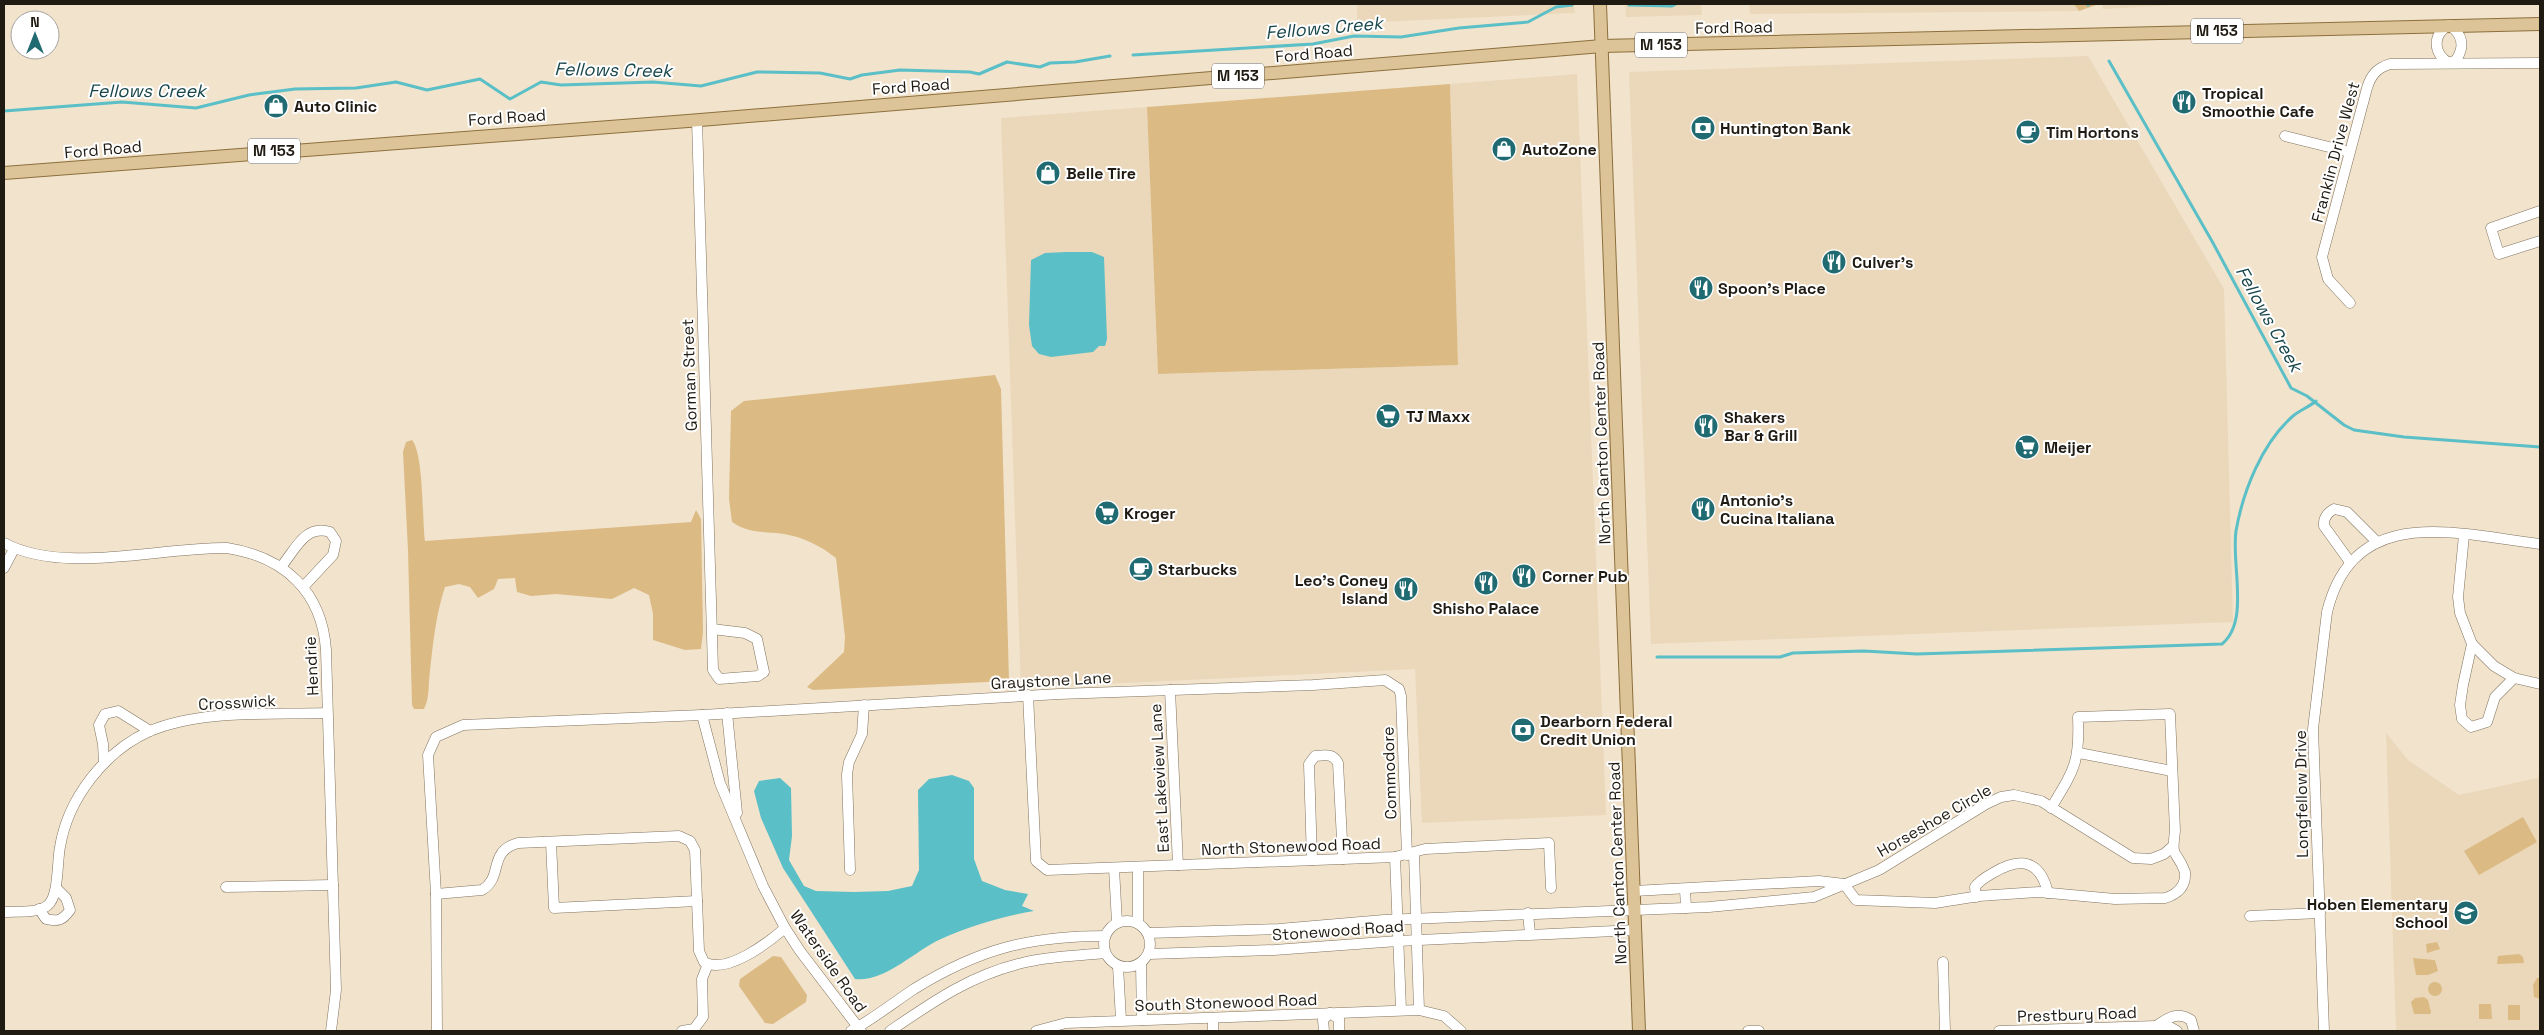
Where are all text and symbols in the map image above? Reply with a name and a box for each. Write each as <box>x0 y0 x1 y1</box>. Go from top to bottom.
north arrow <box>10 10 60 60</box>
water label: Fellows Creek <box>1264 11 1386 44</box>
text: N <box>30 13 40 31</box>
street label: Ford Road <box>1695 16 1773 39</box>
road number: M 153 <box>2191 18 2243 44</box>
road number: M 153 <box>1635 32 1687 58</box>
street label: Ford Road <box>1274 40 1354 67</box>
water label: Fellows Creek <box>554 57 674 82</box>
road number: M 153 <box>1212 64 1264 88</box>
street label: Ford Road <box>871 73 951 100</box>
water label: Fellows Creek <box>88 79 208 102</box>
street label: Franklin Drive West <box>2307 79 2364 225</box>
place label: Tropical Smoothie Cafe <box>2202 83 2314 122</box>
restaurant icon: Tropical Smoothie Cafe <box>2171 89 2197 115</box>
shop icon: Auto Clinic <box>263 93 289 119</box>
place label: Auto Clinic <box>294 96 377 117</box>
street label: Ford Road <box>467 104 547 131</box>
bank icon: Huntington Bank <box>1690 115 1716 141</box>
place label: Huntington Bank <box>1720 118 1851 139</box>
cafe icon: Tim Hortons <box>2015 119 2041 145</box>
place label: Tim Hortons <box>2046 122 2139 143</box>
street label: Ford Road <box>63 136 143 163</box>
shop icon: AutoZone <box>1491 136 1517 162</box>
road number: M 153 <box>248 138 300 164</box>
place label: AutoZone <box>1522 139 1597 160</box>
shop icon: Belle Tire <box>1035 160 1061 186</box>
place label: Belle Tire <box>1066 163 1136 184</box>
restaurant icon: Culver's <box>1821 249 1847 275</box>
place label: Culver's <box>1852 252 1913 273</box>
water label: Fellows Creek <box>2231 262 2309 378</box>
restaurant icon: Spoon's Place <box>1688 275 1714 301</box>
place label: Spoon's Place <box>1718 278 1826 299</box>
street label: Gorman Street <box>677 319 702 431</box>
street label: North Canton Center Road <box>1587 341 1616 545</box>
supermarket icon: TJ Maxx <box>1375 403 1401 429</box>
place label: TJ Maxx <box>1406 406 1471 427</box>
place label: Shakers Bar & Grill <box>1724 407 1798 446</box>
restaurant icon: Shakers Bar & Grill <box>1693 413 1719 439</box>
supermarket icon: Meijer <box>2014 434 2040 460</box>
place label: Meijer <box>2044 437 2091 458</box>
place label: Antonio's Cucina Italiana <box>1720 490 1835 529</box>
restaurant icon: Antonio's Cucina Italiana <box>1690 496 1716 522</box>
supermarket icon: Kroger <box>1094 500 1120 526</box>
place label: Kroger <box>1124 503 1176 524</box>
cafe icon: Starbucks <box>1128 556 1154 582</box>
place label: Starbucks <box>1158 559 1237 580</box>
restaurant icon: Corner Pub <box>1511 563 1537 589</box>
place label: Corner Pub <box>1542 566 1628 587</box>
place label: Leo's Coney Island <box>1295 570 1388 609</box>
restaurant icon: Shisho Palace <box>1473 570 1499 596</box>
restaurant icon: Leo's Coney Island <box>1393 576 1419 602</box>
place label: Shisho Palace <box>1433 598 1539 619</box>
street label: Hendrie <box>299 636 324 696</box>
street label: Graystone Lane <box>990 667 1112 694</box>
street label: Crosswick <box>198 690 277 715</box>
street label: East Lakeview Lane <box>1145 703 1174 853</box>
place label: Dearborn Federal Credit Union <box>1540 711 1673 750</box>
bank icon: Dearborn Federal Credit Union <box>1510 717 1536 743</box>
street label: Commodore <box>1377 726 1402 820</box>
street label: Longfellow Drive <box>2290 730 2313 858</box>
street label: North Canton Center Road <box>1603 761 1632 965</box>
street label: Horseshoe Circle <box>1873 779 1995 862</box>
street label: North Stonewood Road <box>1201 833 1381 860</box>
place label: Hoben Elementary School <box>2307 894 2448 933</box>
school or university icon: Hoben Elementary School <box>2453 900 2479 926</box>
street label: Waterside Road <box>785 906 872 1017</box>
street label: Stonewood Road <box>1271 915 1405 946</box>
street label: South Stonewood Road <box>1134 989 1318 1016</box>
street label: Prestbury Road <box>2017 1002 2137 1027</box>

